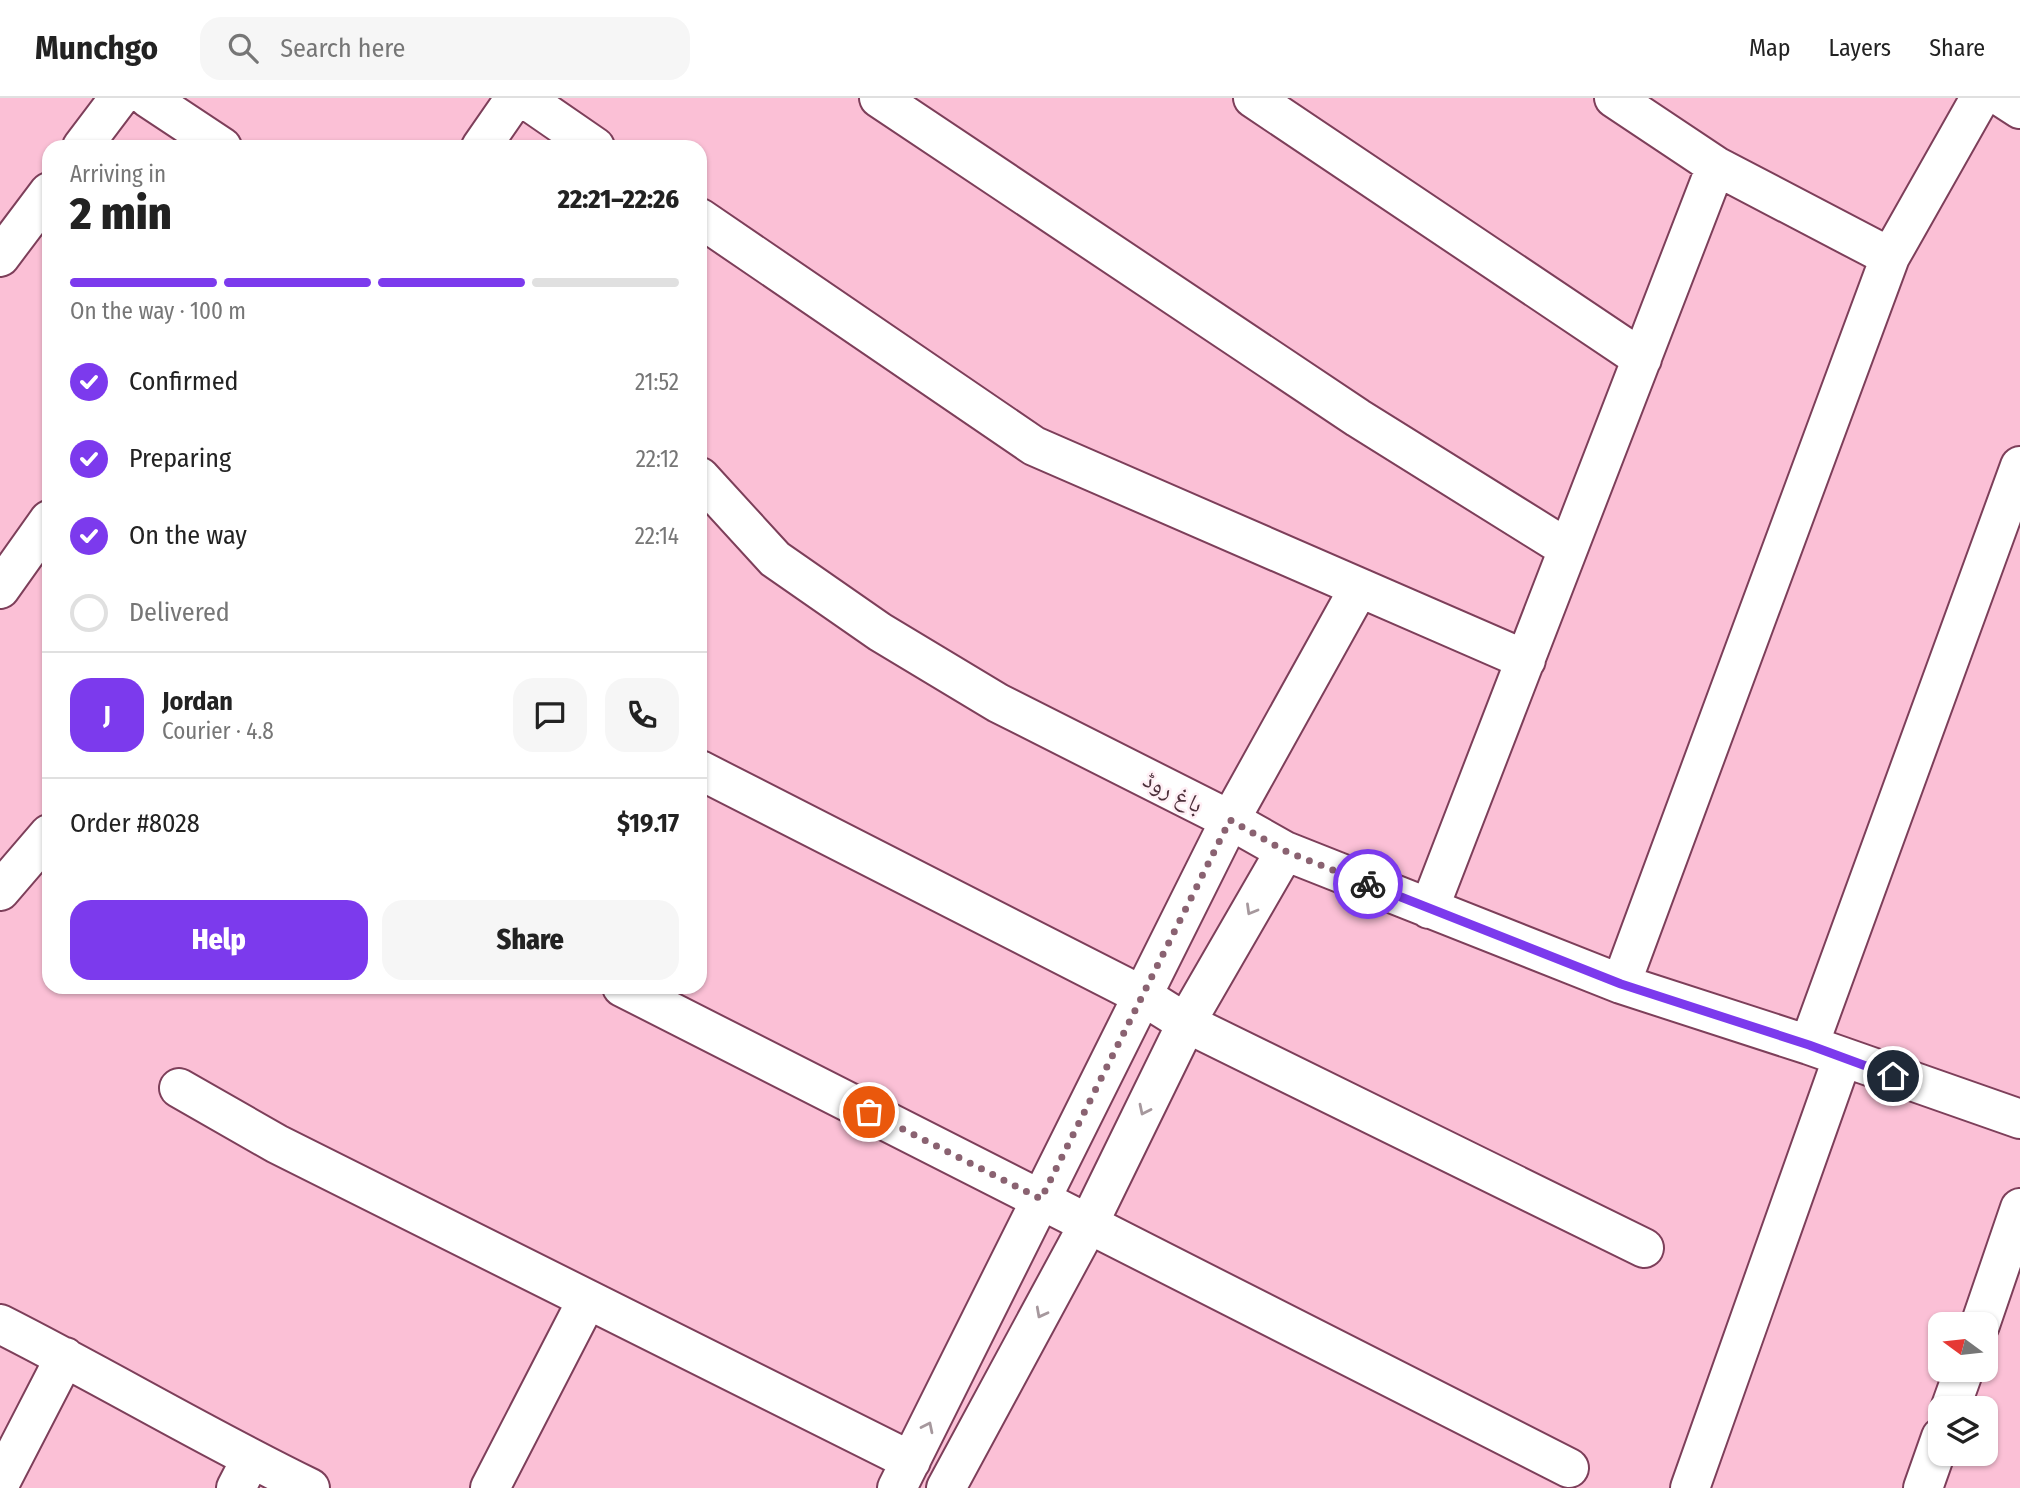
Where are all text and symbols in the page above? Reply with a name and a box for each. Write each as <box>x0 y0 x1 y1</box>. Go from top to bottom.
search box <box>200 17 690 80</box>
text: Munchgo <box>35 28 158 68</box>
icon: search <box>224 29 262 67</box>
text: Search here <box>280 33 405 64</box>
text: Map <box>1749 34 1791 62</box>
text: Layers <box>1829 34 1891 62</box>
text: Share <box>1929 34 1985 62</box>
text: Arriving in <box>70 160 166 188</box>
text: 22:21–22:26 <box>558 184 679 215</box>
text: 2 min <box>70 186 172 241</box>
text: On the way · 100 m <box>70 297 246 325</box>
icon: check <box>70 363 108 401</box>
text: Confirmed <box>129 366 239 397</box>
text: 21:52 <box>635 368 679 396</box>
icon: check <box>70 440 108 478</box>
text: Preparing <box>129 443 231 474</box>
text: 22:12 <box>636 445 679 473</box>
icon: check <box>70 517 108 555</box>
text: On the way <box>129 520 247 551</box>
text: 22:14 <box>635 522 679 550</box>
text: Delivered <box>129 597 230 628</box>
button: chat <box>513 678 587 752</box>
button: phone <box>605 678 679 752</box>
text: Jordan <box>162 686 233 717</box>
text: J <box>103 700 111 731</box>
text: Courier · 4.8 <box>162 717 274 745</box>
street label: باغ روڈ <box>1138 765 1208 820</box>
text: Order #8028 <box>70 808 200 839</box>
text: $19.17 <box>617 808 679 839</box>
courier <box>1333 849 1403 919</box>
icon: bike <box>1349 865 1387 903</box>
button: Help <box>70 900 368 980</box>
button: Share <box>382 900 679 980</box>
one-way arrow <box>1246 902 1259 915</box>
pin <box>1863 1046 1923 1106</box>
icon: home <box>1874 1057 1912 1095</box>
pin <box>839 1082 899 1142</box>
icon: bag <box>850 1093 888 1131</box>
one-way arrow <box>1138 1103 1152 1115</box>
one-way arrow <box>1035 1306 1049 1318</box>
north arrow <box>1928 1312 1998 1382</box>
map controls <box>1928 1312 1998 1466</box>
button: layers <box>1928 1396 1998 1466</box>
one-way arrow <box>919 1422 933 1434</box>

